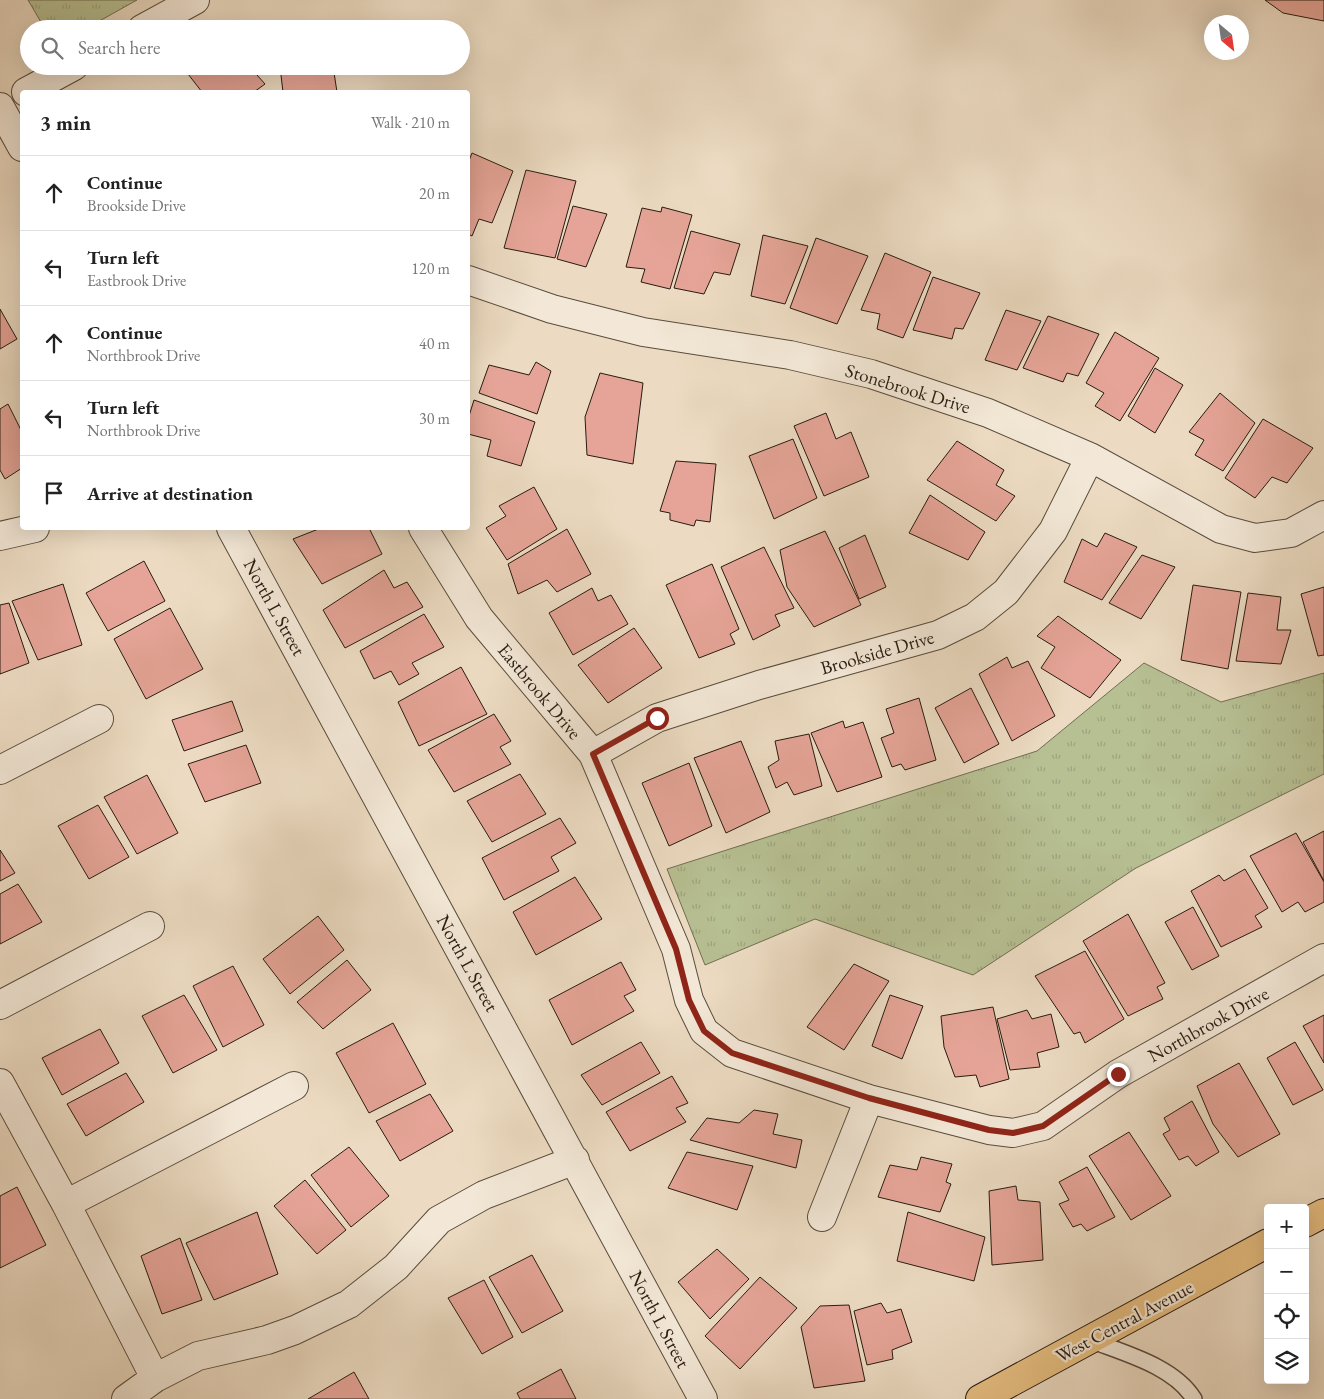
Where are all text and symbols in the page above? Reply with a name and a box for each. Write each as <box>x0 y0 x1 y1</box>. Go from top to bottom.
north arrow <box>1204 15 1249 60</box>
search box <box>20 20 470 75</box>
icon: search <box>38 34 66 62</box>
text: Search here <box>78 35 160 60</box>
text: 3 min <box>40 109 91 136</box>
text: Walk · 210 m <box>371 112 450 133</box>
text: Continue <box>87 170 162 195</box>
icon: ahead <box>40 179 68 207</box>
text: 20 m <box>419 183 450 204</box>
text: Brookside Drive <box>87 195 186 216</box>
text: Turn left <box>87 245 159 270</box>
icon: left <box>40 254 68 282</box>
text: 120 m <box>411 258 450 279</box>
text: Eastbrook Drive <box>87 270 186 291</box>
text: Continue <box>87 320 162 345</box>
icon: ahead <box>40 329 68 357</box>
text: 40 m <box>419 333 450 354</box>
text: Northbrook Drive <box>87 345 200 366</box>
street label: Stonebrook Drive <box>842 358 973 419</box>
text: Turn left <box>87 395 159 420</box>
icon: left <box>40 404 68 432</box>
text: 30 m <box>419 408 450 429</box>
text: Northbrook Drive <box>87 420 200 441</box>
icon: arrive <box>40 479 68 507</box>
text: Arrive at destination <box>87 481 253 506</box>
street label: North L Street <box>238 554 311 660</box>
street label: Brookside Drive <box>817 624 937 681</box>
street label: Eastbrook Drive <box>492 638 587 745</box>
route start <box>646 707 669 730</box>
street label: North L Street <box>431 910 504 1016</box>
street label: Northbrook Drive <box>1143 981 1273 1068</box>
route end <box>1107 1063 1130 1086</box>
map controls <box>1264 1204 1309 1384</box>
button: + <box>1264 1204 1309 1249</box>
button: − <box>1264 1249 1309 1294</box>
street label: North L Street <box>623 1266 696 1372</box>
street label: West Central Avenue <box>1051 1275 1197 1368</box>
button: locate <box>1264 1294 1309 1339</box>
button: layers <box>1264 1339 1309 1384</box>

